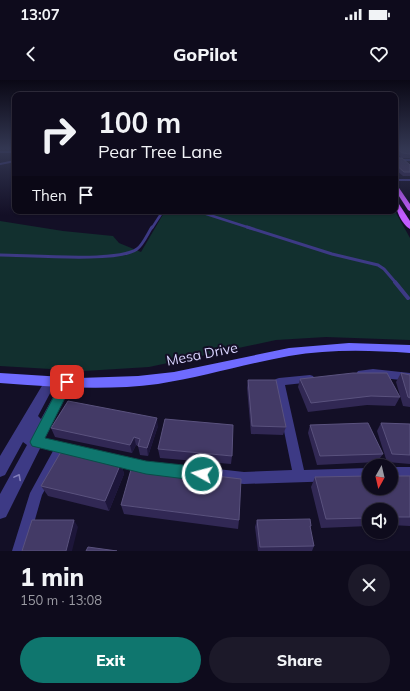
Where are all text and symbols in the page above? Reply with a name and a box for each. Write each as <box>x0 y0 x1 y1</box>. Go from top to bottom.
text: 13:07 <box>20 5 60 24</box>
icon: back <box>20 43 42 65</box>
text: GoPilot <box>173 43 237 66</box>
icon: heart <box>368 43 390 65</box>
text: 100 m <box>98 105 181 140</box>
icon: right <box>32 108 84 160</box>
text: Pear Tree Lane <box>98 140 222 163</box>
icon: arrive <box>75 184 97 206</box>
text: Then <box>32 186 67 205</box>
street label: Mesa Drive <box>165 338 239 370</box>
pin <box>50 365 84 399</box>
icon: arrive <box>56 371 78 393</box>
position arrow <box>181 453 223 495</box>
north arrow <box>362 459 398 495</box>
map controls <box>362 459 398 539</box>
one-way arrow <box>13 473 21 481</box>
button: sound <box>362 503 398 539</box>
text: 1 min <box>20 562 84 592</box>
button: close <box>348 564 390 606</box>
text: 150 m · 13:08 <box>20 592 102 608</box>
button: Exit <box>20 637 201 683</box>
button: Share <box>209 637 390 683</box>

